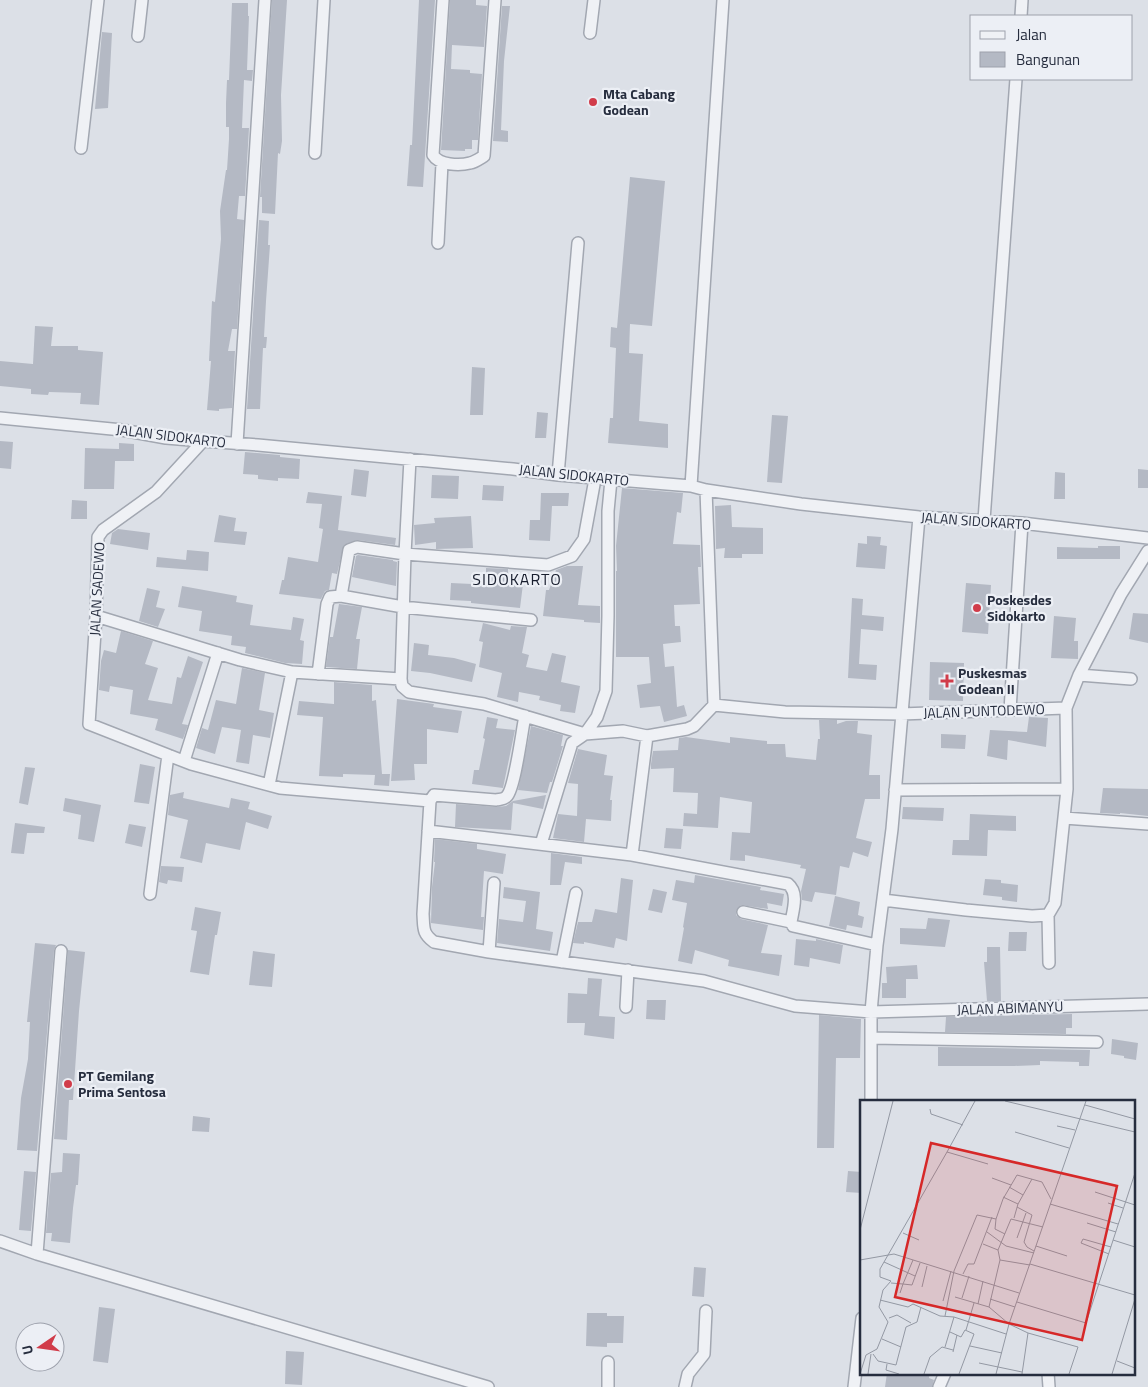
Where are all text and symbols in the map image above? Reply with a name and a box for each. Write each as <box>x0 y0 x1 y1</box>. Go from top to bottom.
legend <box>970 15 1133 80</box>
text: Jalan <box>1016 23 1047 46</box>
text: Bangunan <box>1016 48 1080 71</box>
place label: Mta Cabang Godean <box>603 83 676 120</box>
marker: Mta Cabang Godean <box>587 96 599 108</box>
street label: JALAN SIDOKARTO <box>115 418 227 453</box>
street label: JALAN SIDOKARTO <box>518 458 630 491</box>
street label: JALAN SIDOKARTO <box>920 506 1032 535</box>
street label: JALAN SADEWO <box>84 541 109 637</box>
district label: SIDOKARTO <box>472 567 562 591</box>
place label: Poskesdes Sidokarto <box>987 589 1052 626</box>
marker: Poskesdes Sidokarto <box>971 602 983 614</box>
place label: Puskesmas Godean II <box>958 662 1027 699</box>
marker: Puskesmas Godean II <box>940 674 954 688</box>
street label: JALAN PUNTODEWO <box>923 698 1045 723</box>
street label: JALAN ABIMANYU <box>956 995 1064 1020</box>
place label: PT Gemilang Prima Sentosa <box>78 1065 166 1102</box>
marker: PT Gemilang Prima Sentosa <box>62 1078 74 1090</box>
inset map <box>860 1100 1136 1374</box>
north arrow <box>15 1322 65 1372</box>
text: U <box>16 1343 38 1357</box>

